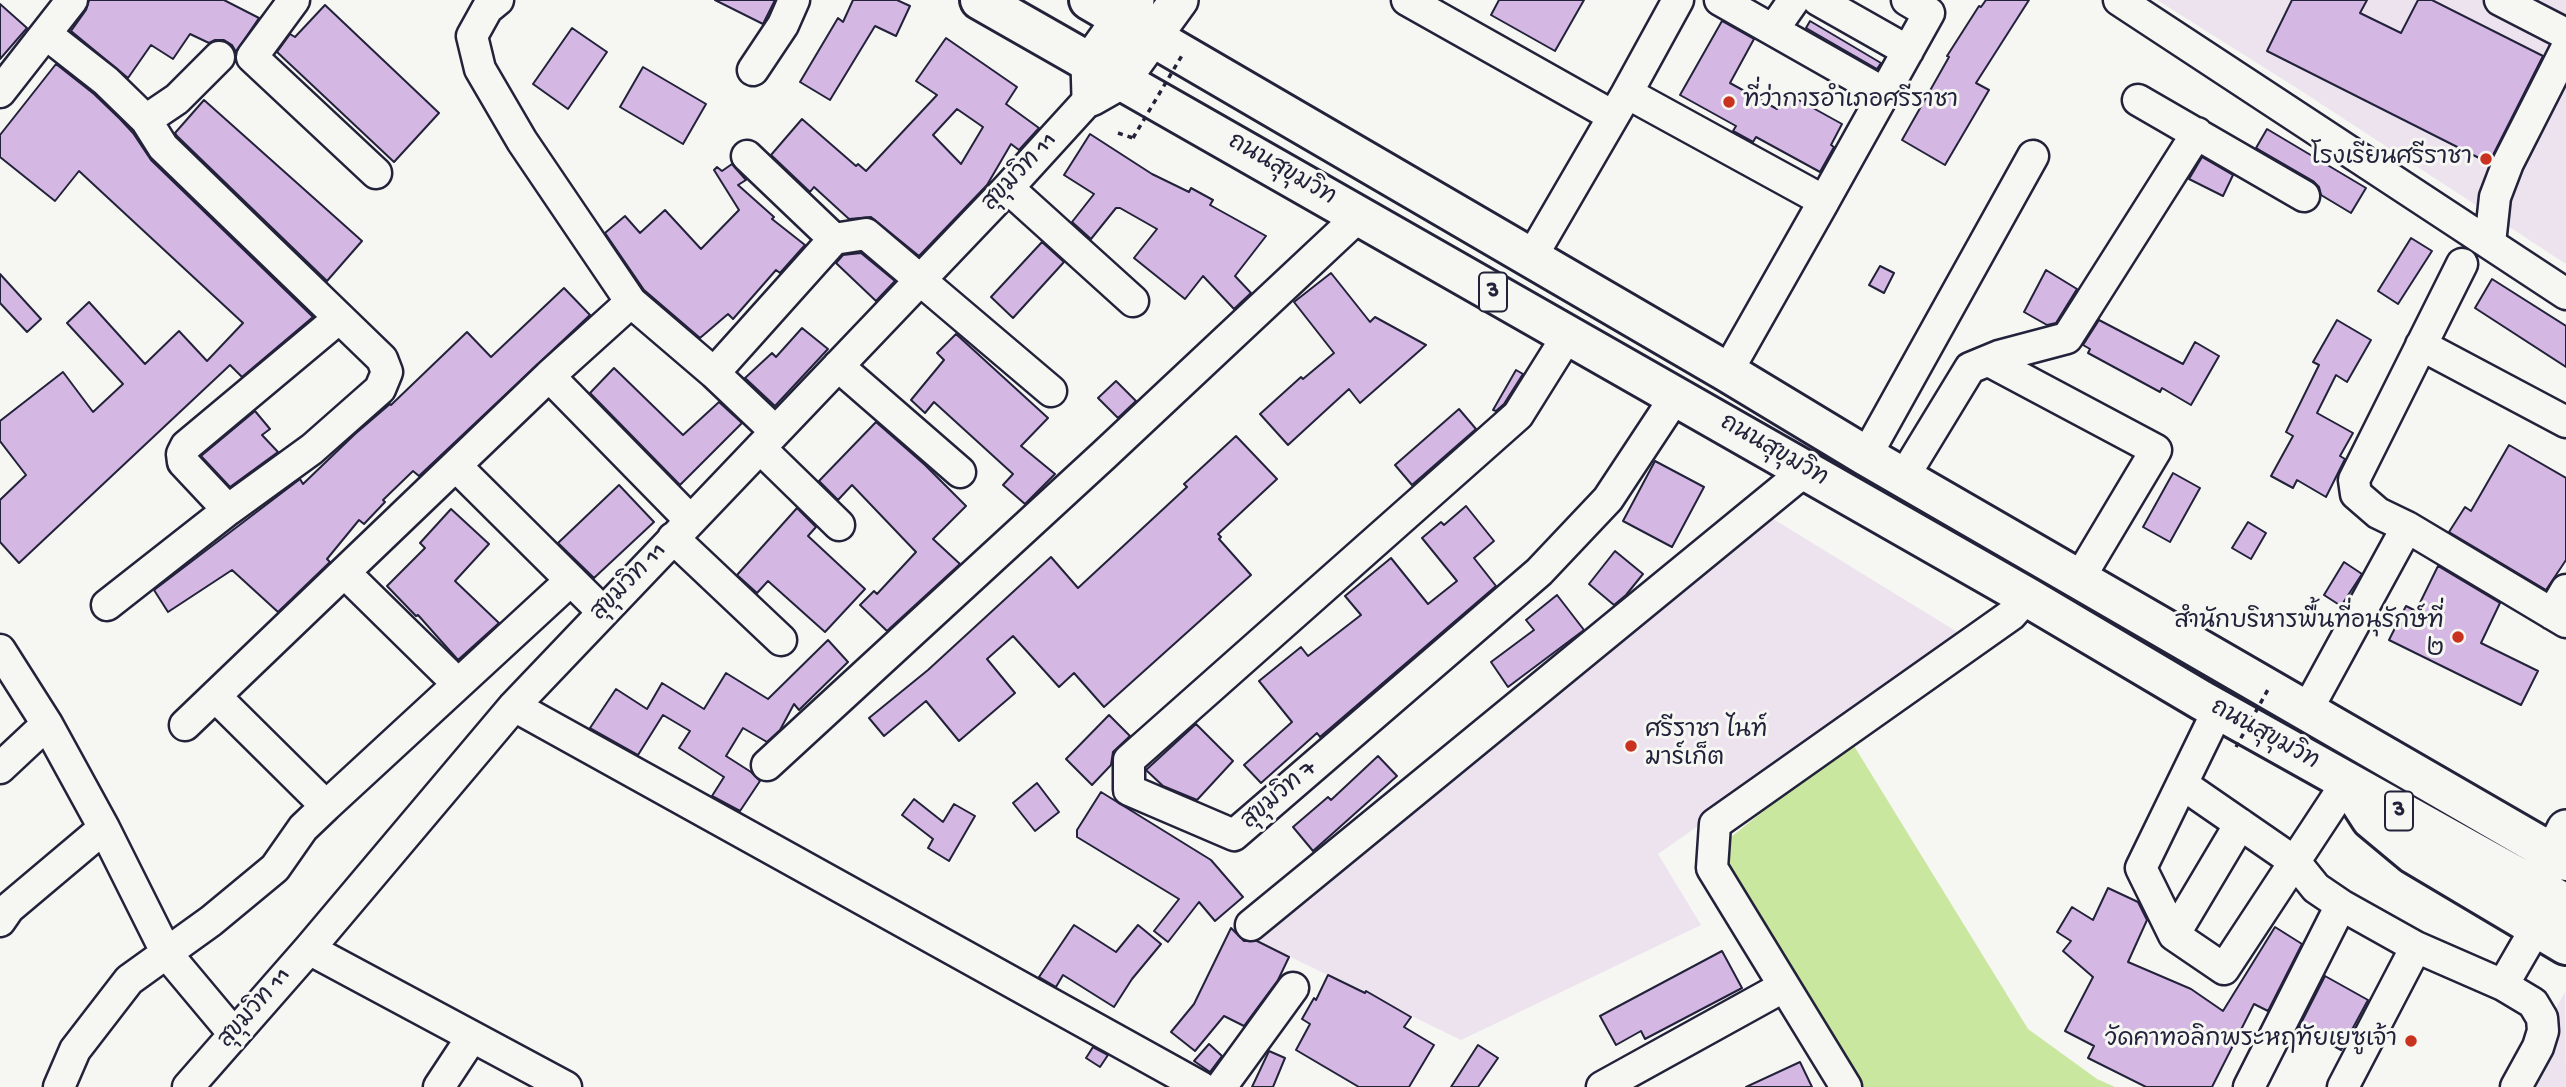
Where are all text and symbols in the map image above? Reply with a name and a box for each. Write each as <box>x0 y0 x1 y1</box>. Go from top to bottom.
place label: ที่ว่าการอำเภอศรีราชา <box>1743 88 1958 116</box>
marker: ที่ว่าการอำเภอศรีราชา <box>1721 94 1737 110</box>
street label: สุขุมวิท 11 <box>977 128 1065 218</box>
street label: ถนนสุขุมวิท <box>1222 129 1340 213</box>
place label: โรงเรียนศรีราชา <box>2311 145 2472 173</box>
marker: โรงเรียนศรีราชา <box>2478 151 2494 167</box>
road number: 3 <box>1479 272 1507 312</box>
street label: ถนนสุขุมวิท <box>1714 410 1832 494</box>
street label: สุขุมวิท 11 <box>586 538 674 628</box>
place label: สำนักบริหารพื้นที่อนุรักษ์ที่ ๒ <box>2174 609 2444 665</box>
marker: สำนักบริหารพื้นที่อนุรักษ์ที่ ๒ <box>2450 629 2466 645</box>
street label: ถนนสุขุมวิท <box>2205 694 2323 778</box>
place label: ศรีราชา ไนท์ มาร์เก็ต <box>1645 718 1767 774</box>
marker: ศรีราชา ไนท์ มาร์เก็ต <box>1623 738 1639 754</box>
street label: สุขุมวิท 7 <box>1237 756 1323 836</box>
road number: 3 <box>2385 792 2413 831</box>
street label: สุขุมวิท 11 <box>213 963 299 1055</box>
place label: วัดคาทอลิกพระหฤทัยเยซูเจ้า <box>2105 1027 2397 1055</box>
marker: วัดคาทอลิกพระหฤทัยเยซูเจ้า <box>2403 1033 2419 1049</box>

